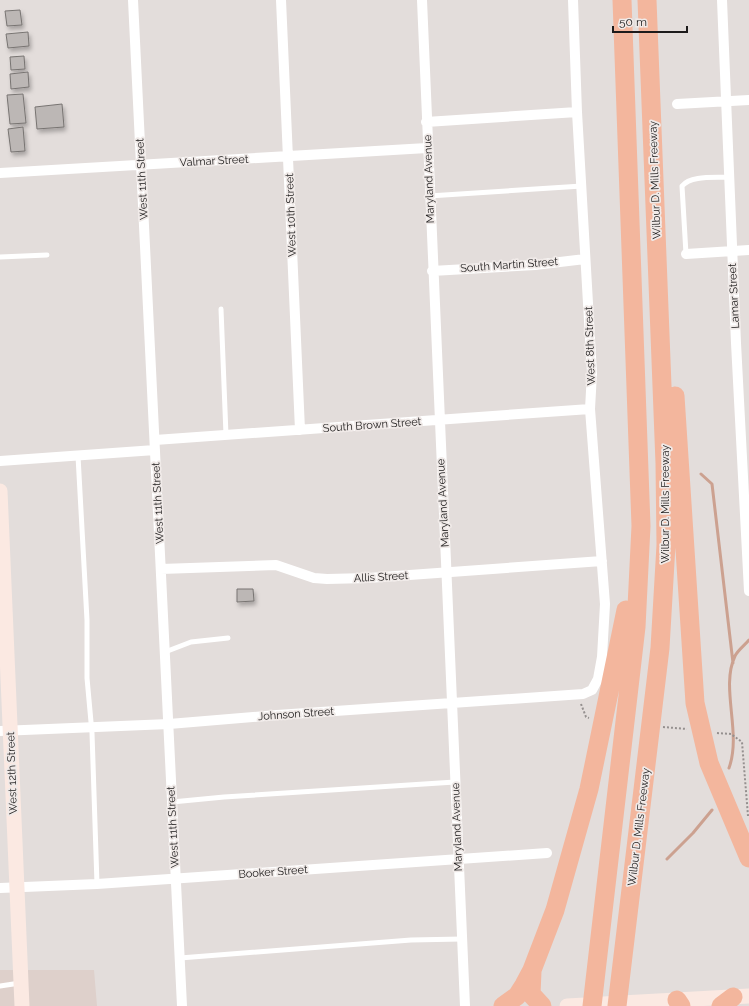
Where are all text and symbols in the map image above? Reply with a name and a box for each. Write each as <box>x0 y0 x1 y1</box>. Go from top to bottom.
scale bar <box>613 8 687 34</box>
text: 50 m <box>619 15 647 29</box>
street label: Wilbur D. Mills Freeway <box>646 121 664 239</box>
street label: Maryland Avenue <box>421 134 437 224</box>
street label: West 11th Street <box>133 137 151 220</box>
street label: Valmar Street <box>179 153 249 169</box>
street label: West 10th Street <box>283 173 299 257</box>
street label: South Martin Street <box>460 255 559 275</box>
street label: Lamar Street <box>726 263 742 329</box>
street label: West 8th Street <box>582 306 598 386</box>
street label: South Brown Street <box>322 415 422 435</box>
street label: Wilbur D. Mills Freeway <box>659 445 672 563</box>
street label: Maryland Avenue <box>434 458 452 548</box>
street label: West 11th Street <box>149 461 167 544</box>
street label: Allis Street <box>353 569 409 585</box>
street label: Johnson Street <box>258 705 335 723</box>
street label: West 12th Street <box>4 731 20 815</box>
street label: Wilbur D. Mills Freeway <box>625 767 653 887</box>
street label: Maryland Avenue <box>449 782 465 872</box>
street label: West 11th Street <box>164 785 182 868</box>
street label: Booker Street <box>238 863 308 881</box>

